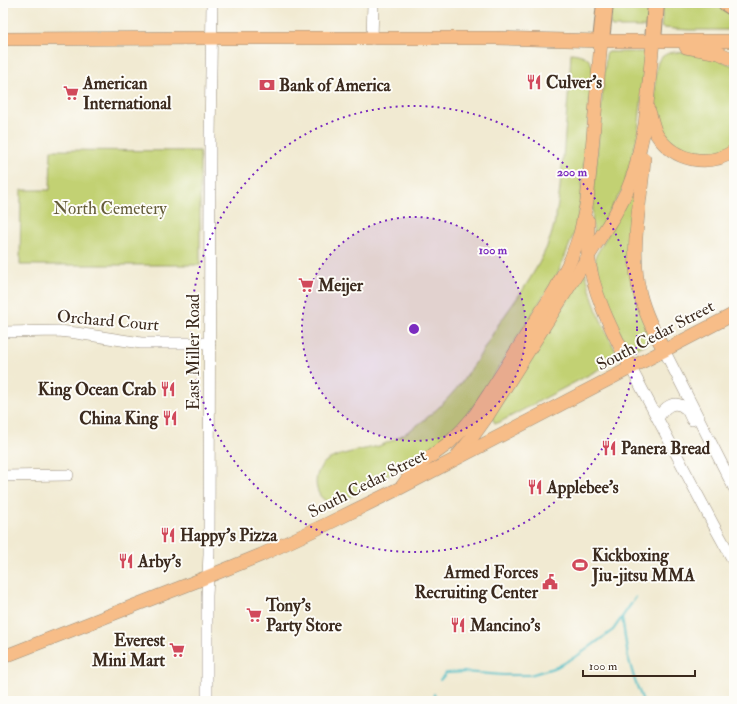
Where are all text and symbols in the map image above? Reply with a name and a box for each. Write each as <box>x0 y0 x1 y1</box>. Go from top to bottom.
place label: Culver's <box>546 72 602 93</box>
place label: American International <box>82 73 172 114</box>
restaurant icon: Culver's <box>525 73 543 91</box>
place label: Bank of America <box>279 75 392 96</box>
bank icon: Bank of America <box>258 76 276 94</box>
supermarket icon: American International <box>62 84 80 102</box>
text: 200 m <box>557 165 588 180</box>
park label: North Cemetery <box>53 198 167 220</box>
text: 100 m <box>479 243 508 258</box>
place label: Meijer <box>317 275 364 297</box>
supermarket icon: Meijer <box>297 276 315 294</box>
street label: East Miller Road <box>183 293 204 410</box>
street label: South Cedar Street <box>593 295 718 375</box>
street label: Orchard Court <box>56 306 160 335</box>
centre of rings <box>407 322 421 336</box>
place label: King Ocean Crab <box>38 379 157 401</box>
restaurant icon: King Ocean Crab <box>159 380 177 398</box>
place label: China King <box>79 408 159 430</box>
restaurant icon: China King <box>161 409 179 427</box>
place label: Panera Bread <box>621 438 711 459</box>
restaurant icon: Panera Bread <box>600 439 618 457</box>
street label: South Cedar Street <box>304 444 430 522</box>
place label: Applebee's <box>546 477 619 499</box>
restaurant icon: Applebee's <box>526 478 544 496</box>
place label: Happy's Pizza <box>180 525 278 547</box>
restaurant icon: Happy's Pizza <box>159 526 177 544</box>
place label: Kickboxing Jiu-jitsu MMA <box>591 545 695 587</box>
place label: Arby's <box>137 551 181 573</box>
restaurant icon: Arby's <box>117 552 135 570</box>
sports icon: Kickboxing Jiu-jitsu MMA <box>571 556 589 574</box>
place label: Armed Forces Recruiting Center <box>415 562 539 604</box>
public building icon: Armed Forces Recruiting Center <box>541 573 559 591</box>
place label: Tony's Party Store <box>265 595 343 637</box>
supermarket icon: Tony's Party Store <box>245 606 263 624</box>
place label: Mancino's <box>469 615 540 636</box>
restaurant icon: Mancino's <box>449 616 467 634</box>
place label: Everest Mini Mart <box>91 630 165 671</box>
supermarket icon: Everest Mini Mart <box>168 641 186 659</box>
scale bar <box>583 652 695 678</box>
text: 100 m <box>589 659 618 674</box>

